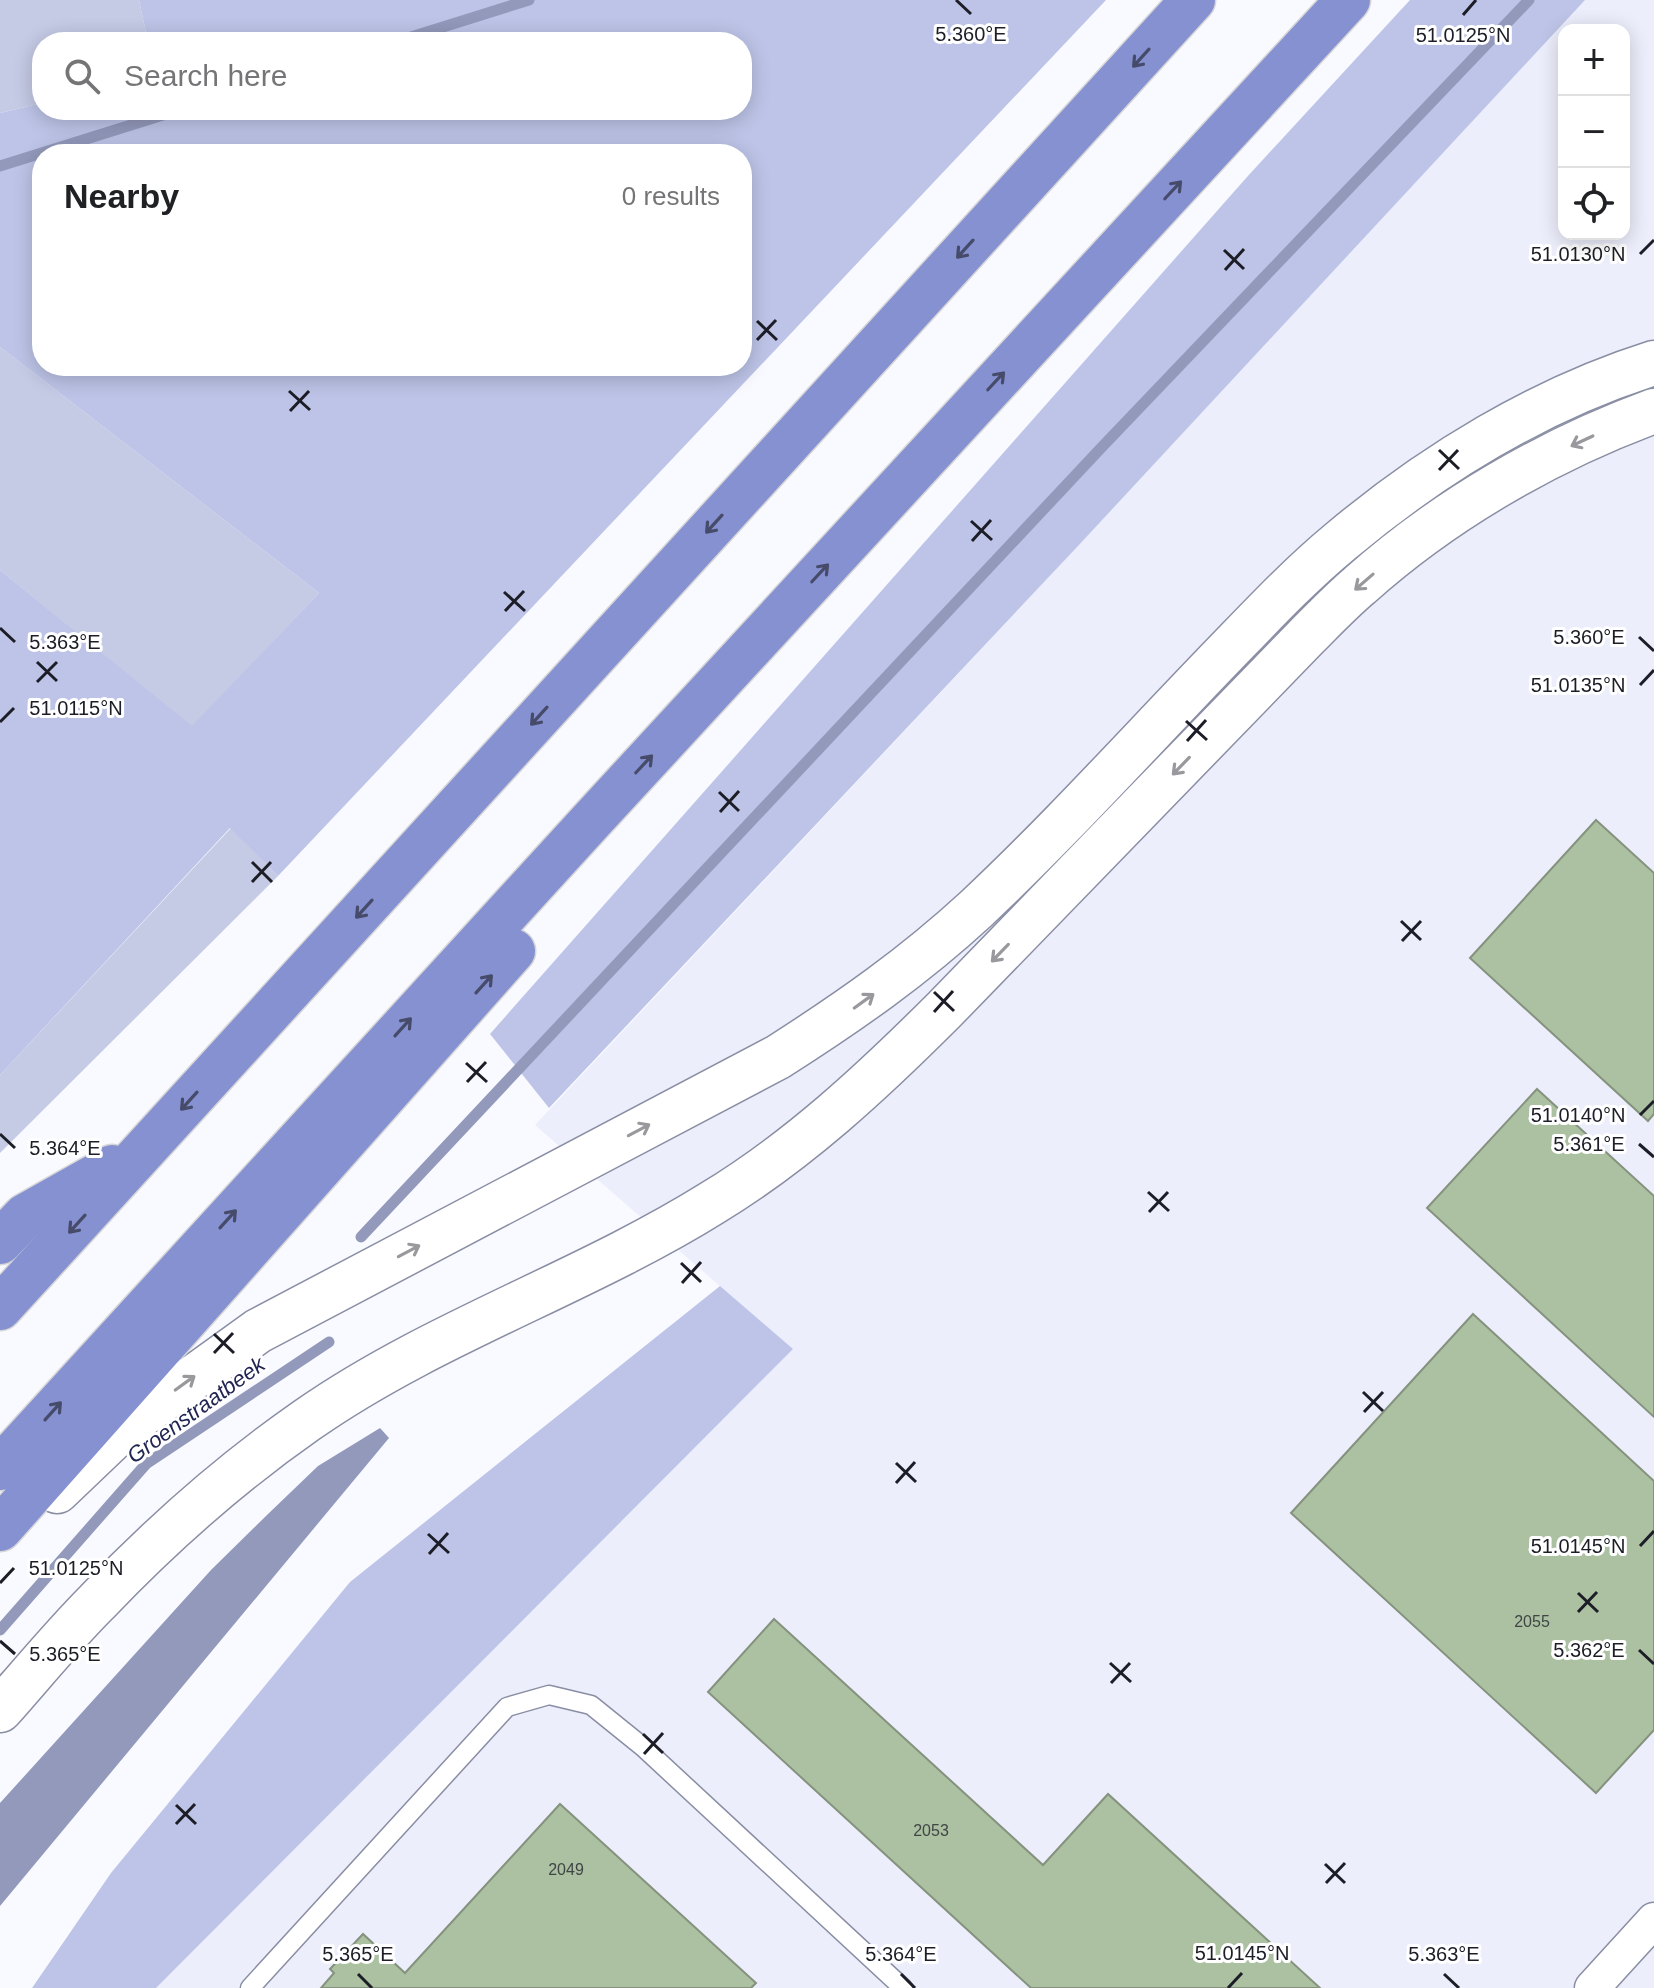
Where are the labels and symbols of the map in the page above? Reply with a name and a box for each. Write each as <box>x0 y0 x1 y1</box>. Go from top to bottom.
text: 5.360°E <box>935 23 1007 45</box>
text: 51.0125°N <box>1416 24 1510 46</box>
one-way arrow <box>1132 47 1150 67</box>
one-way arrow <box>1163 181 1181 201</box>
one-way arrow <box>957 239 975 259</box>
text: 51.0130°N <box>1531 243 1625 265</box>
one-way arrow <box>987 372 1005 392</box>
one-way arrow <box>1570 435 1595 450</box>
one-way arrow <box>705 514 724 534</box>
one-way arrow <box>811 563 829 583</box>
one-way arrow <box>1355 573 1375 591</box>
text: 5.360°E <box>1553 626 1625 648</box>
text: 5.363°E <box>29 631 101 653</box>
text: 51.0135°N <box>1531 674 1625 696</box>
text: 51.0115°N <box>29 697 123 719</box>
one-way arrow <box>531 706 549 726</box>
one-way arrow <box>634 754 652 774</box>
one-way arrow <box>1172 756 1191 775</box>
one-way arrow <box>356 898 374 918</box>
one-way arrow <box>991 943 1010 962</box>
one-way arrow <box>474 974 493 994</box>
one-way arrow <box>852 992 874 1009</box>
one-way arrow <box>394 1017 412 1037</box>
one-way arrow <box>180 1091 199 1111</box>
text: 51.0140°N <box>1531 1104 1625 1126</box>
one-way arrow <box>626 1122 650 1138</box>
text: 5.361°E <box>1553 1133 1625 1155</box>
text: 5.364°E <box>29 1137 101 1159</box>
one-way arrow <box>219 1209 237 1229</box>
one-way arrow <box>68 1213 87 1234</box>
one-way arrow <box>396 1243 420 1259</box>
water label: Groenstraatbeek <box>122 1351 270 1468</box>
one-way arrow <box>174 1375 195 1392</box>
one-way arrow <box>43 1401 61 1421</box>
text: 51.0145°N <box>1531 1535 1625 1557</box>
text: 51.0125°N <box>29 1557 123 1579</box>
house number: 2055 <box>1514 1613 1550 1630</box>
text: 5.362°E <box>1553 1639 1625 1661</box>
text: 5.365°E <box>29 1643 101 1665</box>
house number: 2053 <box>913 1822 949 1839</box>
house number: 2049 <box>548 1861 584 1878</box>
text: 51.0145°N <box>1195 1942 1289 1964</box>
text: 5.365°E <box>322 1943 394 1965</box>
text: 5.364°E <box>865 1943 937 1965</box>
text: 5.363°E <box>1408 1943 1480 1965</box>

